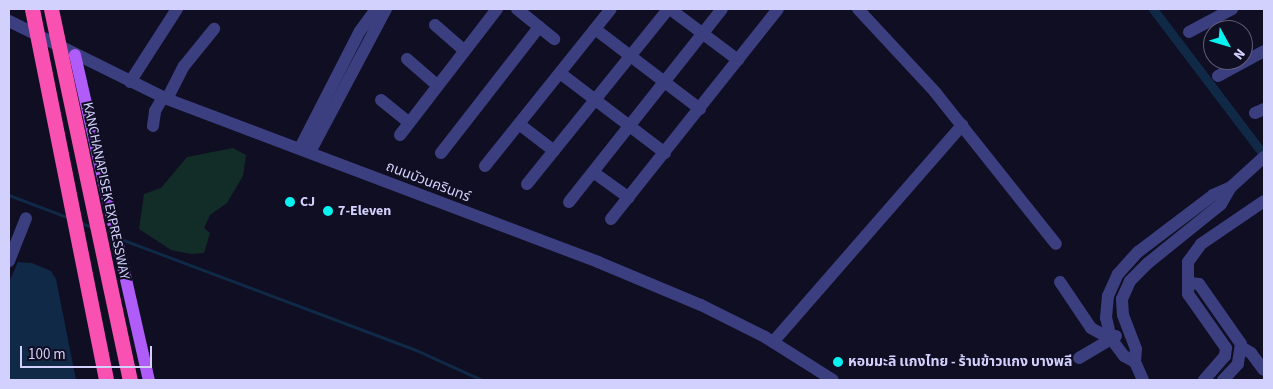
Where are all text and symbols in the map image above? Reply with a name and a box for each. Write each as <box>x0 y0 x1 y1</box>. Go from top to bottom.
north arrow <box>1203 20 1253 70</box>
text: N <box>1228 44 1250 64</box>
street label: KANCHANAPISEK EXPRESSWAY <box>79 101 133 281</box>
street label: ถนนบัวนครินทร์ <box>383 158 473 206</box>
place label: CJ <box>300 194 315 210</box>
marker: CJ <box>284 196 296 208</box>
place label: 7-Eleven <box>338 203 391 219</box>
marker: 7-Eleven <box>322 205 334 217</box>
scale bar <box>22 336 155 368</box>
text: 100 m <box>28 344 66 365</box>
place label: หอมมะลิ เเกงไทย - ร้านข้าวแกง บางพลี <box>848 354 1072 370</box>
marker: หอมมะลิ เเกงไทย - ร้านข้าวแกง บางพลี <box>832 356 844 368</box>

